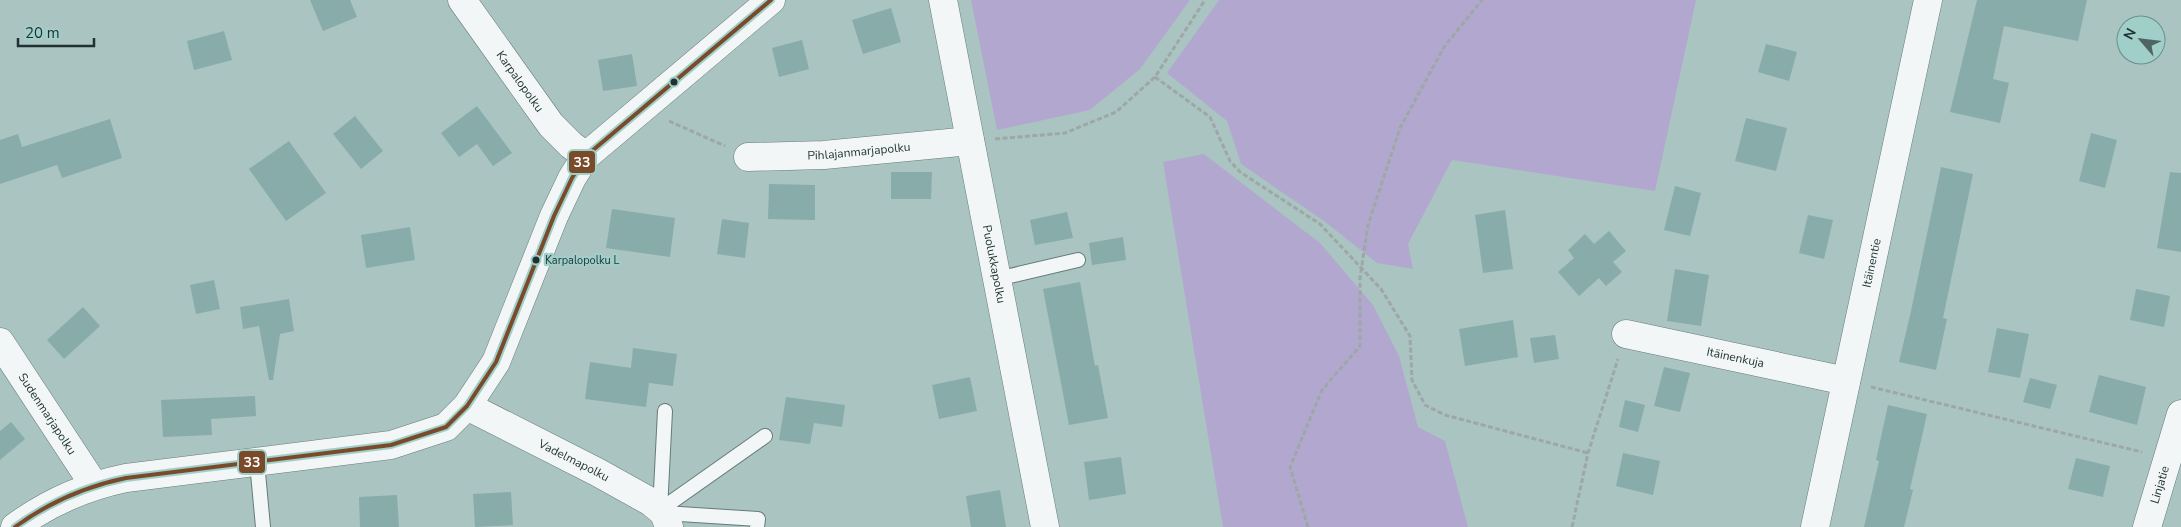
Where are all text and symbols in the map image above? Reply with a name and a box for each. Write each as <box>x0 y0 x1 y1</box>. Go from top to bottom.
scale bar <box>18 15 94 47</box>
north arrow <box>2116 15 2166 65</box>
text: 20 m <box>25 23 60 43</box>
text: N <box>2119 25 2141 43</box>
street label: Karpalopolku <box>493 48 547 115</box>
unlabelled marker <box>669 77 679 87</box>
street label: Pihlajanmarjapolku <box>807 139 911 163</box>
line badge: 33 <box>568 150 596 174</box>
text: 33 <box>574 153 590 172</box>
street label: Puolukkapolku <box>979 224 1010 305</box>
street label: Itäinentie <box>1859 237 1885 289</box>
place label: Karpalopolku L <box>545 253 619 268</box>
marker: Karpalopolku L <box>531 255 541 265</box>
street label: Itäinenkuja <box>1705 343 1766 371</box>
street label: Sudenmarjapolku <box>15 370 80 458</box>
street label: Vadelmapolku <box>535 435 612 485</box>
line badge: 33 <box>238 450 266 474</box>
text: 33 <box>244 453 260 472</box>
street label: Linjatie <box>2146 464 2173 506</box>

